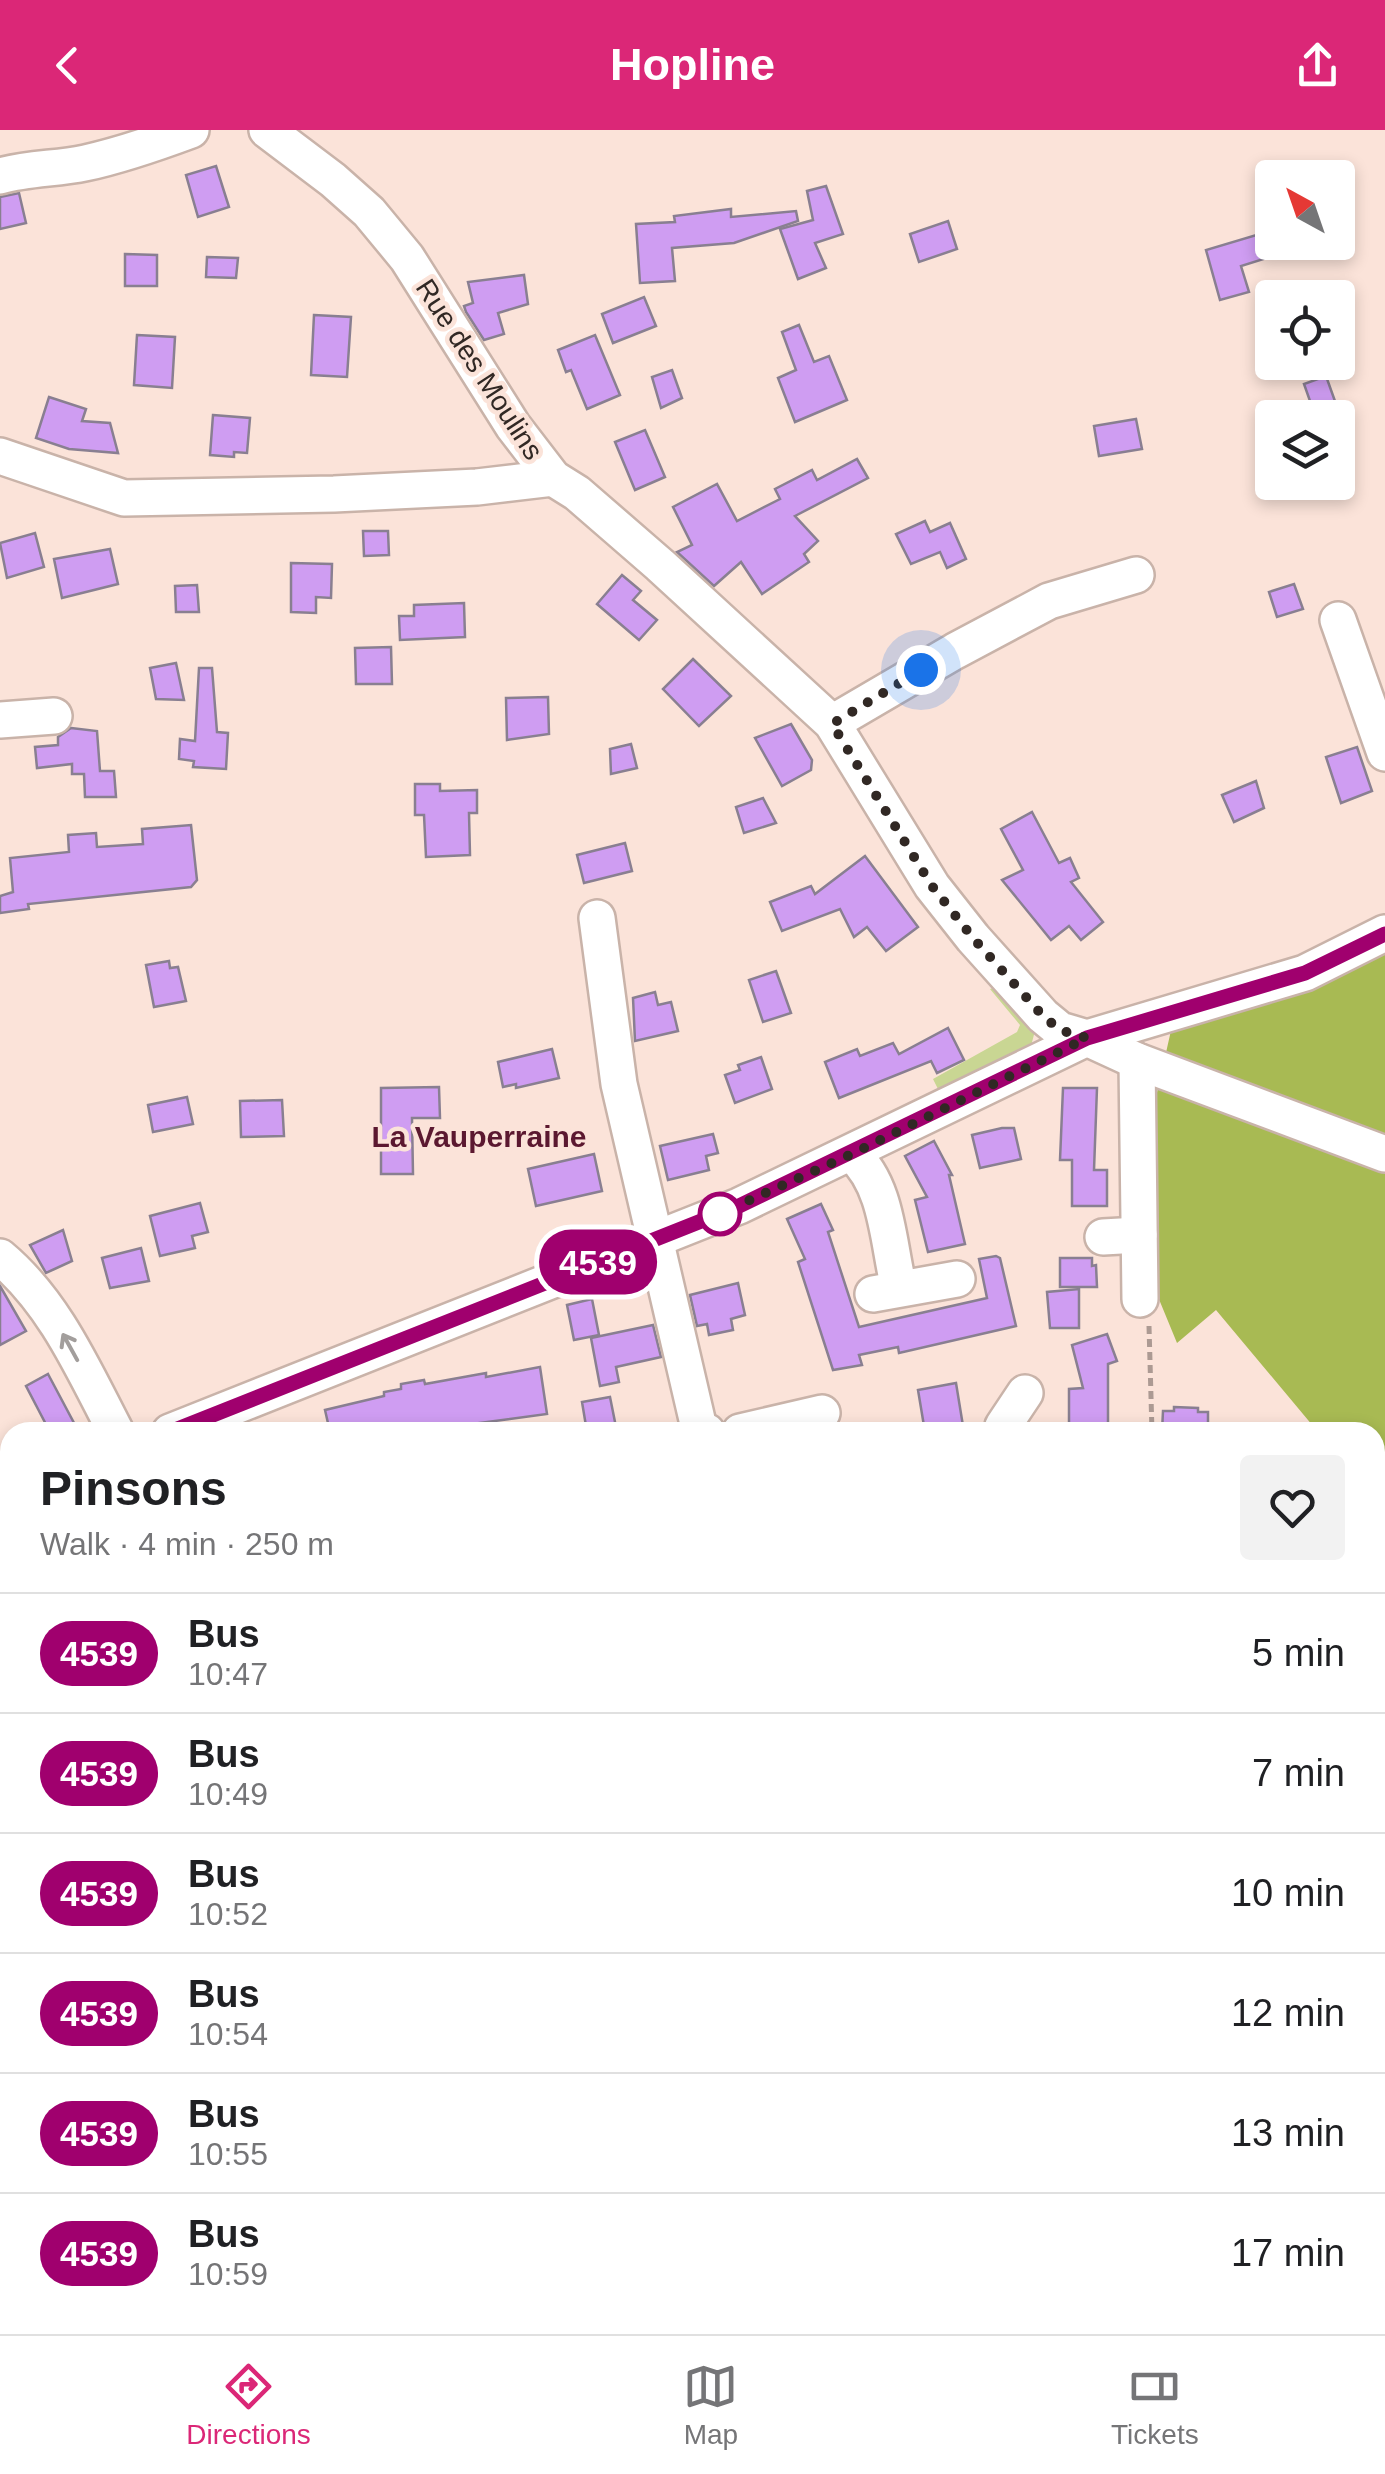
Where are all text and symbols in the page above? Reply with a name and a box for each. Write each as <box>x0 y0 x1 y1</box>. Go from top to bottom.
icon: back <box>40 38 95 93</box>
icon: share <box>1290 38 1345 93</box>
text: Hopline <box>610 39 775 90</box>
north arrow <box>1255 160 1355 260</box>
map controls <box>1255 160 1355 500</box>
street label: Rue des Moulins <box>410 273 549 465</box>
button: locate <box>1255 280 1355 380</box>
button: layers <box>1255 400 1355 500</box>
your location <box>896 645 946 695</box>
district label: La Vauperraine <box>371 1120 587 1153</box>
unlabelled marker <box>699 1193 741 1235</box>
line badge: 4539 <box>528 1230 668 1294</box>
text: 4539 <box>559 1243 637 1282</box>
one-way arrow <box>60 1332 80 1362</box>
button: heart <box>1240 1455 1345 1560</box>
text: Pinsons <box>40 1462 227 1515</box>
text: Walk · 4 min · 250 m <box>40 1526 334 1562</box>
text: Bus <box>188 1613 260 1655</box>
text: 5 min <box>1252 1632 1345 1674</box>
text: 4539 <box>60 1634 138 1673</box>
text: 10:47 <box>188 1656 268 1692</box>
text: Bus <box>188 1733 260 1775</box>
text: 7 min <box>1252 1752 1345 1794</box>
text: 4539 <box>60 1754 138 1793</box>
text: 10:49 <box>188 1776 268 1812</box>
text: Bus <box>188 1853 260 1895</box>
text: 10 min <box>1231 1872 1345 1914</box>
text: 4539 <box>60 1874 138 1913</box>
text: 10:52 <box>188 1896 268 1932</box>
text: Bus <box>188 1973 260 2015</box>
text: 12 min <box>1231 1992 1345 2034</box>
text: 4539 <box>60 1994 138 2033</box>
text: 10:54 <box>188 2016 268 2052</box>
text: Bus <box>188 2093 260 2135</box>
text: 13 min <box>1231 2112 1345 2154</box>
text: 4539 <box>60 2114 138 2153</box>
text: 10:55 <box>188 2136 268 2172</box>
text: Bus <box>188 2213 260 2255</box>
text: 17 min <box>1231 2232 1345 2274</box>
text: 4539 <box>60 2234 138 2273</box>
text: 10:59 <box>188 2256 268 2292</box>
tab: Directions <box>186 2359 311 2451</box>
tab: Map <box>683 2359 738 2451</box>
tab: Tickets <box>1111 2359 1199 2451</box>

